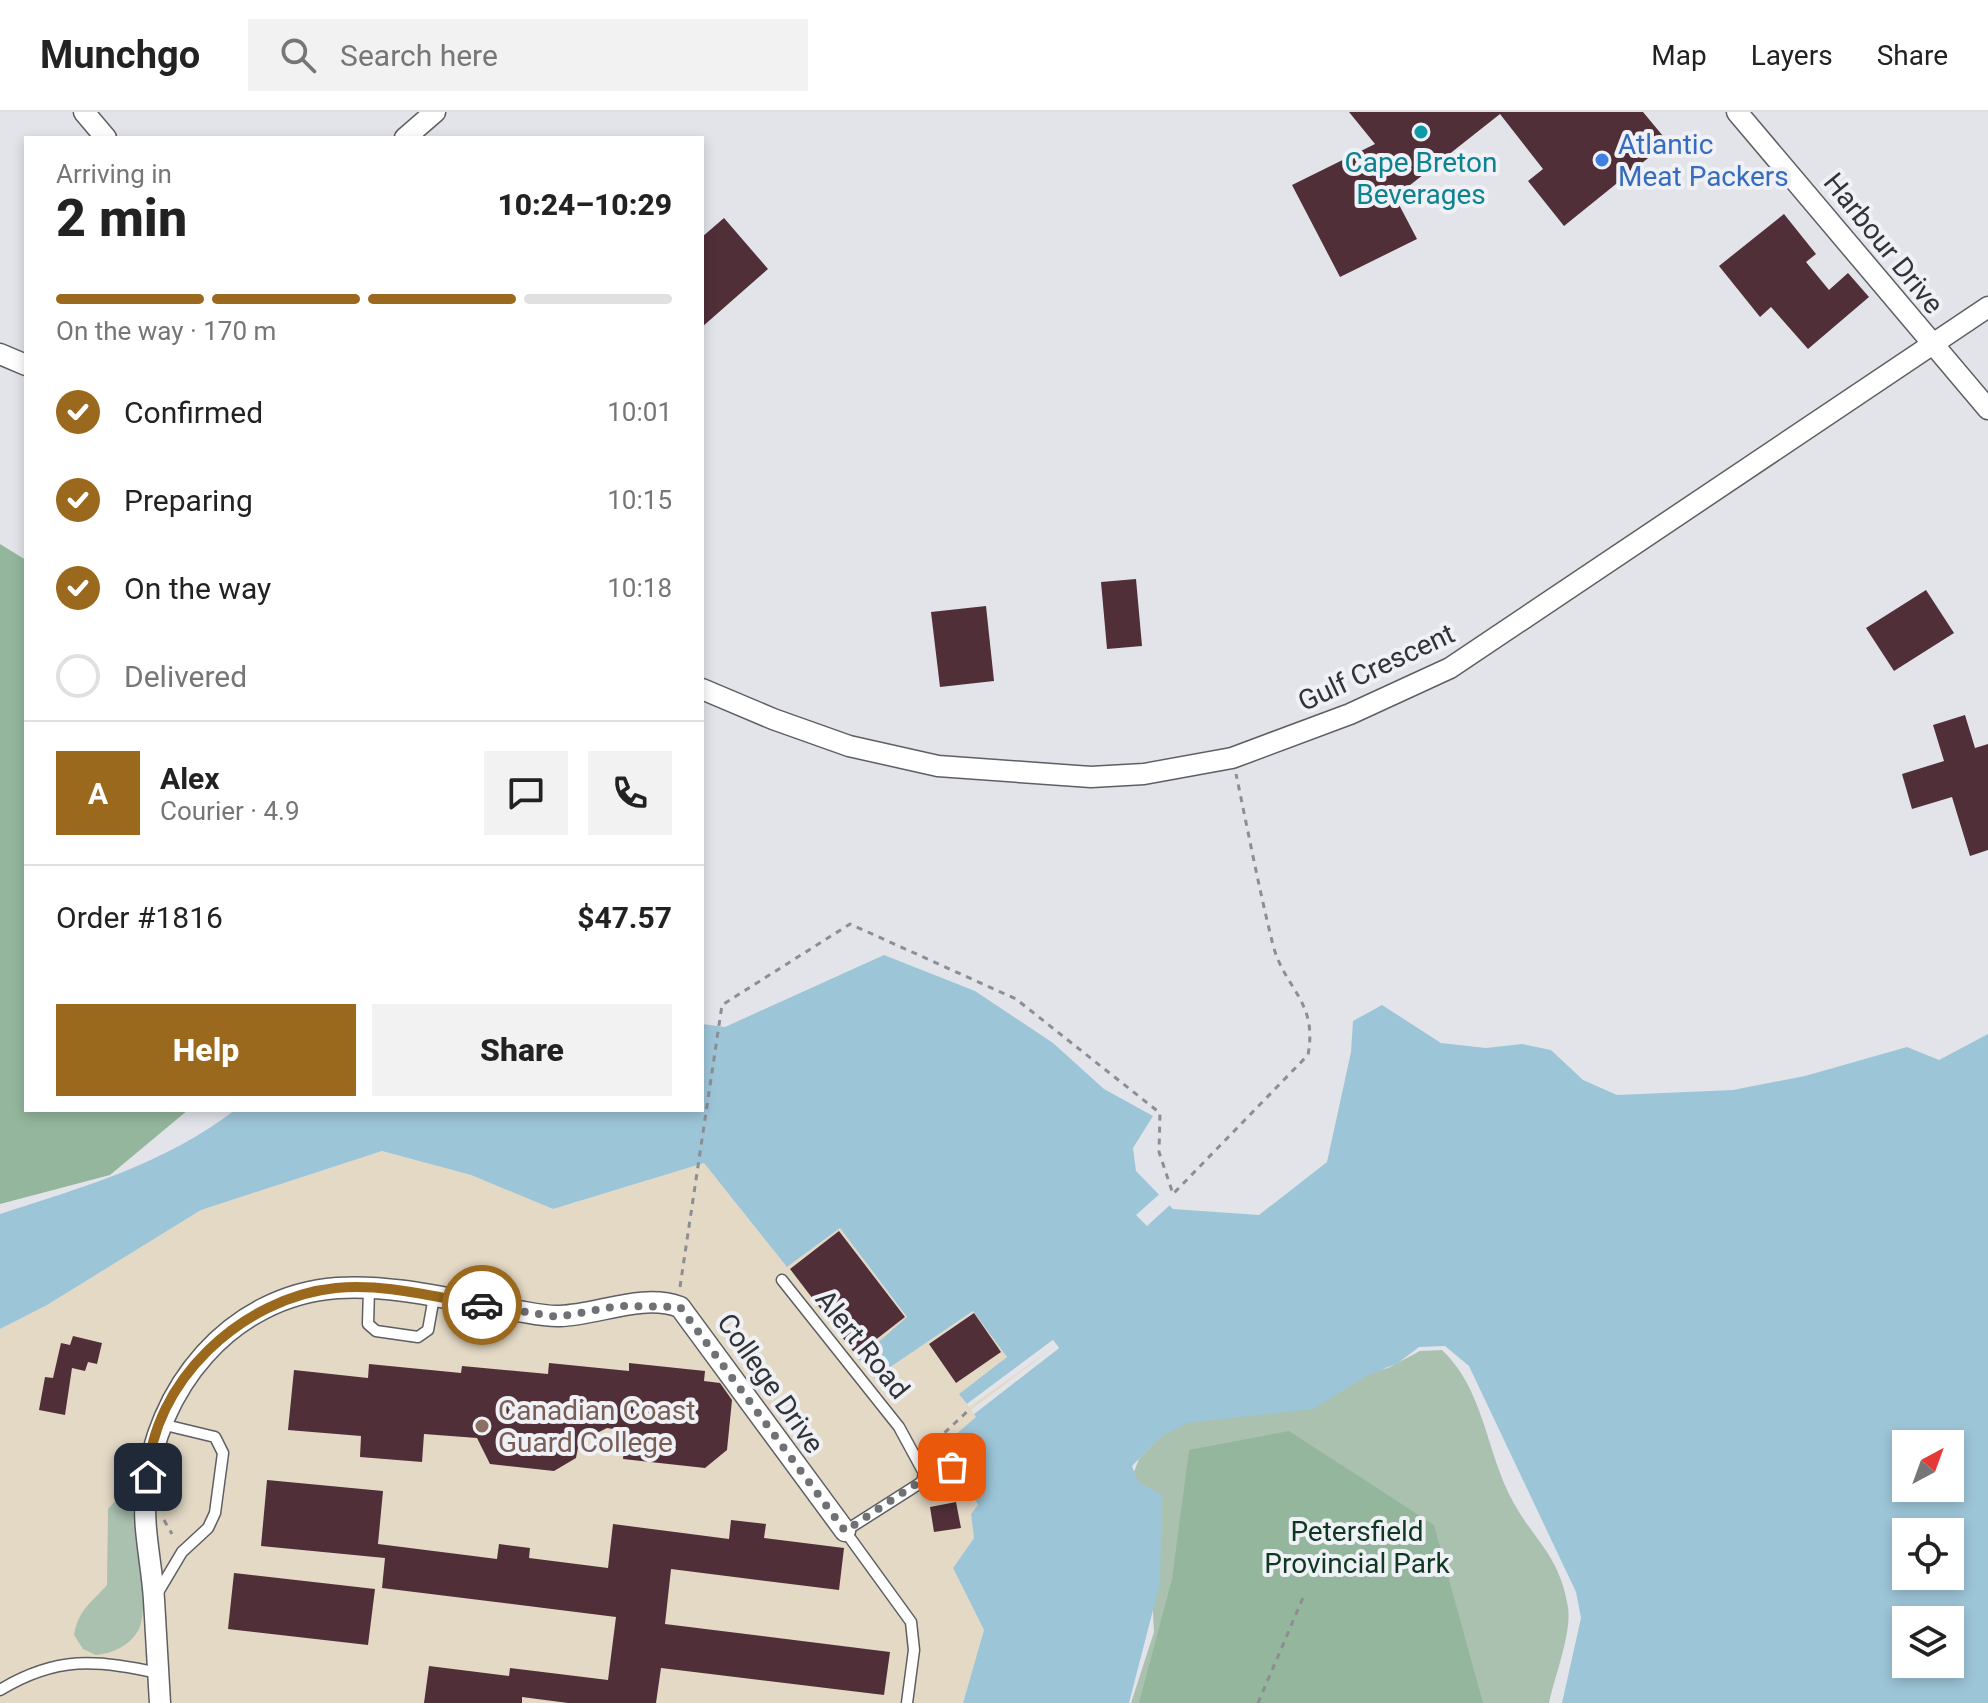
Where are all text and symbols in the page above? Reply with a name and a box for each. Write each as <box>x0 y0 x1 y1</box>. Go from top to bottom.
search box <box>248 19 808 91</box>
text: Munchgo <box>40 33 200 77</box>
icon: search <box>276 33 320 77</box>
text: Search here <box>340 38 498 73</box>
text: Map <box>1651 39 1707 72</box>
text: Layers <box>1751 39 1833 72</box>
text: Share <box>1877 39 1948 72</box>
marker: Cape Breton Beverages <box>1412 123 1430 141</box>
place label: Atlantic Meat Packers <box>1618 128 1789 193</box>
place label: Cape Breton Beverages <box>1345 146 1497 211</box>
marker: Atlantic Meat Packers <box>1593 151 1611 169</box>
text: Arriving in <box>56 159 172 189</box>
street label: Harbour Drive <box>1817 166 1950 320</box>
text: 10:24–10:29 <box>497 187 672 222</box>
text: 2 min <box>56 188 187 249</box>
text: On the way · 170 m <box>56 316 276 346</box>
icon: check <box>56 390 100 434</box>
text: Confirmed <box>124 395 263 430</box>
text: 10:01 <box>607 397 672 427</box>
icon: check <box>56 478 100 522</box>
text: Preparing <box>124 483 253 518</box>
text: 10:15 <box>607 485 672 515</box>
icon: check <box>56 566 100 610</box>
text: On the way <box>124 571 271 606</box>
text: 10:18 <box>607 573 672 603</box>
street label: Gulf Crescent <box>1293 617 1460 718</box>
text: Delivered <box>124 659 247 694</box>
button: chat <box>484 751 568 835</box>
button: phone <box>588 751 672 835</box>
text: Alex <box>160 761 220 796</box>
text: A <box>88 776 108 811</box>
text: Courier · 4.9 <box>160 796 300 826</box>
text: Order #1816 <box>56 900 223 935</box>
text: $47.57 <box>577 900 672 935</box>
button: Help <box>56 1004 356 1096</box>
button: Share <box>372 1004 672 1096</box>
courier <box>442 1265 522 1345</box>
icon: car <box>460 1283 504 1327</box>
street label: Alert Road <box>809 1283 916 1405</box>
street label: College Drive <box>710 1307 831 1460</box>
place label: Canadian Coast Guard College <box>498 1394 695 1459</box>
marker: Canadian Coast Guard College <box>473 1417 491 1435</box>
north arrow <box>1892 1430 1964 1502</box>
map controls <box>1892 1430 1964 1678</box>
pin <box>918 1433 986 1501</box>
pin <box>114 1443 182 1511</box>
icon: bag <box>930 1445 974 1489</box>
icon: home <box>126 1455 170 1499</box>
park label: Petersfield Provincial Park <box>1264 1515 1450 1580</box>
button: locate <box>1892 1518 1964 1590</box>
button: layers <box>1892 1606 1964 1678</box>

